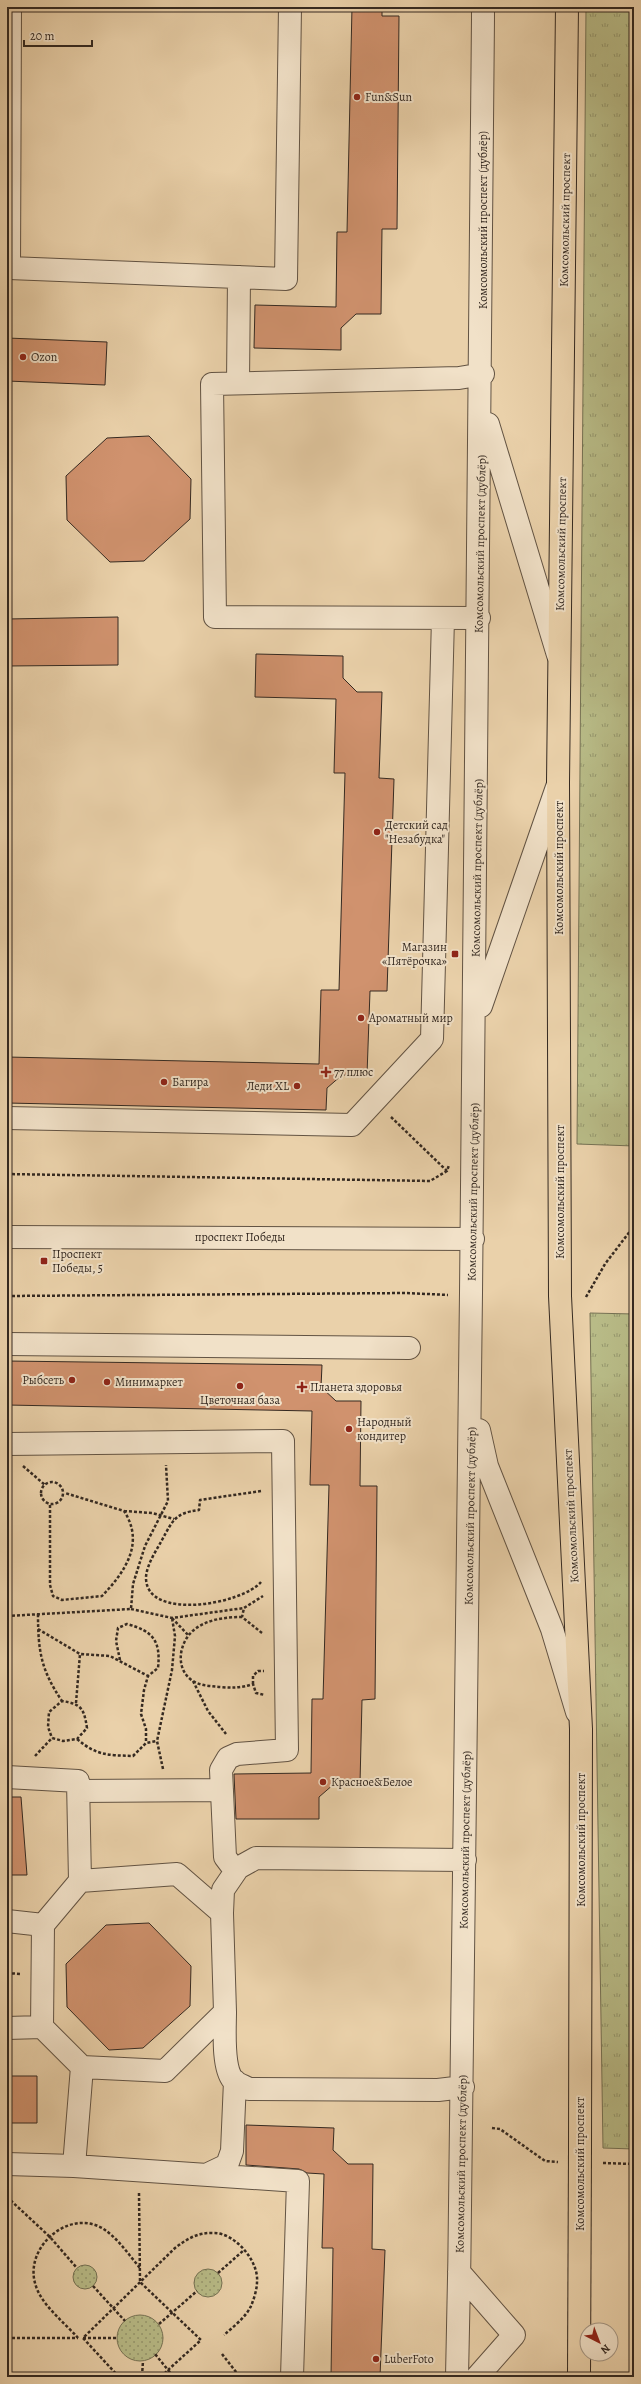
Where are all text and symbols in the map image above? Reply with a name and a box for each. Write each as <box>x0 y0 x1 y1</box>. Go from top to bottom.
scale bar <box>24 22 92 48</box>
text: 20 m <box>30 28 54 44</box>
place label: Fun&Sun <box>365 89 412 105</box>
marker: Fun&Sun <box>352 92 362 102</box>
street label: Комсомольский проспект (дублёр) <box>475 131 491 309</box>
street label: Комсомольский проспект <box>556 152 574 287</box>
place label: Ozon <box>31 349 58 365</box>
marker: Ozon <box>18 352 28 362</box>
street label: Комсомольский проспект (дублёр) <box>470 455 490 633</box>
street label: Комсомольский проспект <box>552 476 570 611</box>
street label: Комсомольский проспект (дублёр) <box>467 779 487 957</box>
street label: Комсомольский проспект <box>551 800 567 935</box>
place label: Детский сад "Незабудка" <box>385 817 448 847</box>
marker: Детский сад "Незабудка" <box>372 827 382 837</box>
place label: Магазин «Пятёрочка» <box>382 939 447 969</box>
marker: Магазин «Пятёрочка» <box>450 949 460 959</box>
place label: Ароматный мир <box>368 1010 453 1026</box>
marker: Ароматный мир <box>356 1013 366 1023</box>
place label: 77 плюс <box>334 1064 373 1080</box>
marker: 77 плюс <box>321 1067 331 1077</box>
place label: Багира <box>172 1074 209 1090</box>
marker: Багира <box>159 1077 169 1087</box>
place label: Леди XL <box>247 1078 290 1094</box>
marker: Леди XL <box>292 1081 302 1091</box>
street label: Комсомольский проспект (дублёр) <box>463 1103 483 1281</box>
street label: Комсомольский проспект <box>552 1124 568 1259</box>
street label: проспект Победы <box>195 1229 285 1245</box>
place label: Проспект Победы, 5 <box>52 1246 103 1276</box>
marker: Проспект Победы, 5 <box>39 1256 49 1266</box>
place label: Рыбсеть <box>22 1372 65 1388</box>
place label: Минимаркет <box>115 1374 183 1390</box>
marker: Рыбсеть <box>67 1375 77 1385</box>
marker: Минимаркет <box>102 1377 112 1387</box>
place label: Планета здоровья <box>310 1379 402 1395</box>
marker: Цветочная база <box>235 1381 245 1391</box>
marker: Планета здоровья <box>297 1382 307 1392</box>
place label: Цветочная база <box>200 1392 280 1408</box>
place label: Народный кондитер <box>357 1414 412 1444</box>
marker: Народный кондитер <box>344 1424 354 1434</box>
street label: Комсомольский проспект (дублёр) <box>460 1427 480 1605</box>
street label: Комсомольский проспект <box>559 1448 582 1583</box>
street label: Комсомольский проспект (дублёр) <box>455 1751 475 1929</box>
street label: Комсомольский проспект <box>573 1772 589 1907</box>
place label: Красное&Белое <box>331 1774 413 1790</box>
marker: Красное&Белое <box>318 1777 328 1787</box>
street label: Комсомольский проспект (дублёр) <box>451 2075 471 2253</box>
street label: Комсомольский проспект <box>572 2096 588 2231</box>
north arrow <box>579 2322 619 2362</box>
text: N <box>597 2341 613 2357</box>
place label: LuberFoto <box>384 2351 434 2367</box>
marker: LuberFoto <box>371 2354 381 2364</box>

